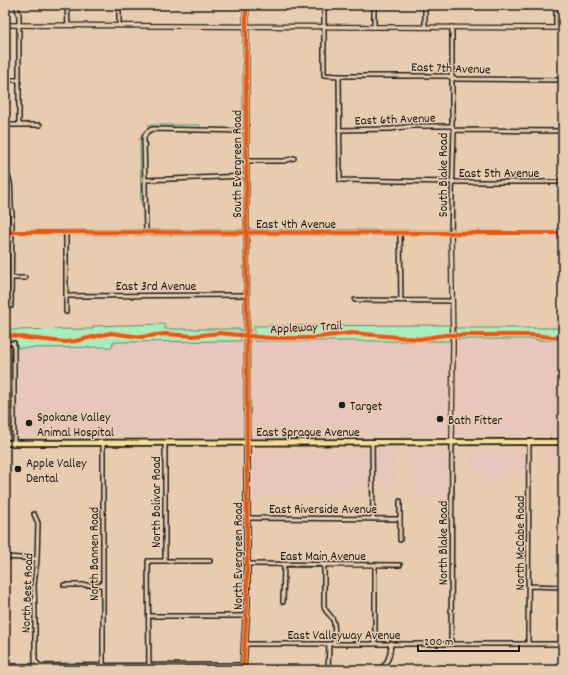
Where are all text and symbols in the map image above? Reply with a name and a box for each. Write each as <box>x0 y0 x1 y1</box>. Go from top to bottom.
street label: East 7th Avenue <box>411 59 491 80</box>
street label: South Evergreen Road <box>229 110 248 218</box>
street label: East 6th Avenue <box>354 110 436 131</box>
street label: South Blake Road <box>435 133 454 217</box>
street label: East 5th Avenue <box>459 165 540 184</box>
street label: East 4th Avenue <box>256 216 336 235</box>
street label: East 3rd Avenue <box>116 278 197 297</box>
street label: Appleway Trail <box>270 317 343 340</box>
place label: Target <box>350 398 383 417</box>
marker: Target <box>337 400 347 410</box>
place label: Spokane Valley Animal Hospital <box>37 409 114 443</box>
place label: Bath Fitter <box>448 412 502 431</box>
marker: Bath Fitter <box>435 414 445 424</box>
marker: Spokane Valley Animal Hospital <box>24 418 34 428</box>
street label: East Sprague Avenue <box>256 424 360 443</box>
place label: Apple Valley Dental <box>26 455 87 489</box>
street label: North Bolivar Road <box>148 456 167 548</box>
marker: Apple Valley Dental <box>13 464 23 474</box>
street label: North McCabe Road <box>512 496 531 590</box>
street label: East Riverside Avenue <box>269 501 377 520</box>
street label: North Blake Road <box>435 501 454 585</box>
street label: North Evergreen Road <box>230 502 249 610</box>
street label: North Bannen Road <box>86 507 105 601</box>
street label: East Main Avenue <box>280 548 366 567</box>
street label: North Best Road <box>18 553 39 633</box>
street label: East Valleyway Avenue <box>287 627 401 646</box>
scale bar <box>418 627 519 653</box>
text: 200 m <box>424 634 453 651</box>

